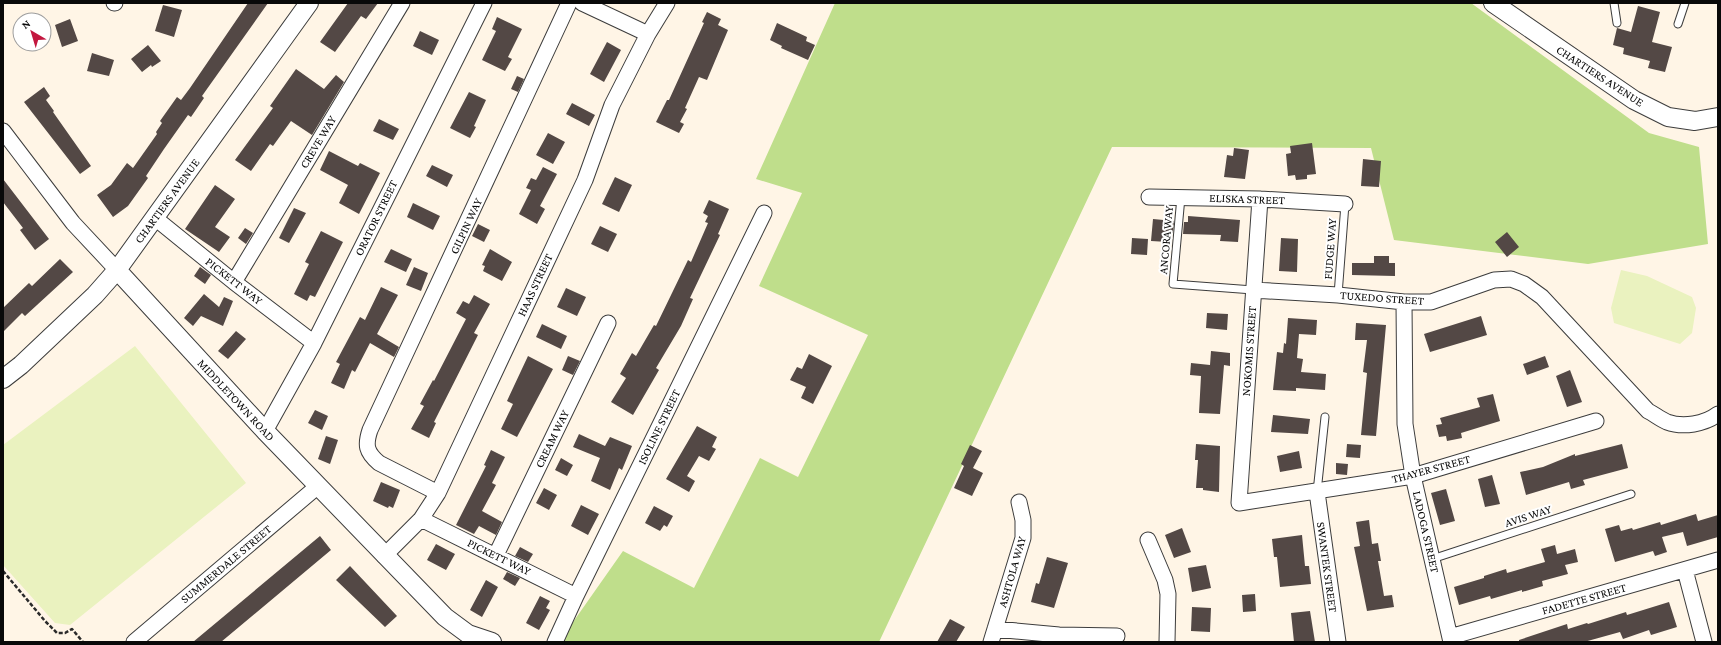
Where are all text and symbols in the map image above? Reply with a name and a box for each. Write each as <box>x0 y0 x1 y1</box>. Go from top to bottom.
north arrow <box>12 12 52 52</box>
text: N <box>19 17 33 31</box>
street label: CHARTIERS AVENUE <box>1554 43 1647 110</box>
street label: CREVE WAY <box>297 113 340 171</box>
street label: CHARTIERS AVENUE <box>132 155 203 246</box>
street label: ORATOR STREET <box>352 177 401 258</box>
street label: ELISKA STREET <box>1209 191 1286 207</box>
street label: GILPIN WAY <box>447 195 485 256</box>
street label: ANCORA WAY <box>1156 205 1176 275</box>
street label: FUDGE WAY <box>1321 217 1339 280</box>
street label: HAAS STREET <box>514 251 556 319</box>
street label: PICKETT WAY <box>203 254 266 308</box>
street label: TUXEDO STREET <box>1340 288 1425 308</box>
street label: NOKOMIS STREET <box>1239 305 1259 397</box>
street label: MIDDLETOWN ROAD <box>194 356 278 444</box>
street label: ISOLINE STREET <box>635 387 683 467</box>
street label: CREAM WAY <box>532 407 572 470</box>
street label: THAYER STREET <box>1390 452 1472 486</box>
street label: LADOGA STREET <box>1410 490 1442 575</box>
street label: AVIS WAY <box>1503 502 1554 530</box>
street label: SWANTEK STREET <box>1314 521 1340 614</box>
street label: SUMMERDALE STREET <box>178 522 275 606</box>
street label: ASHTOLA WAY <box>995 534 1029 609</box>
street label: PICKETT WAY <box>465 536 534 579</box>
street label: FADETTE STREET <box>1540 580 1628 618</box>

